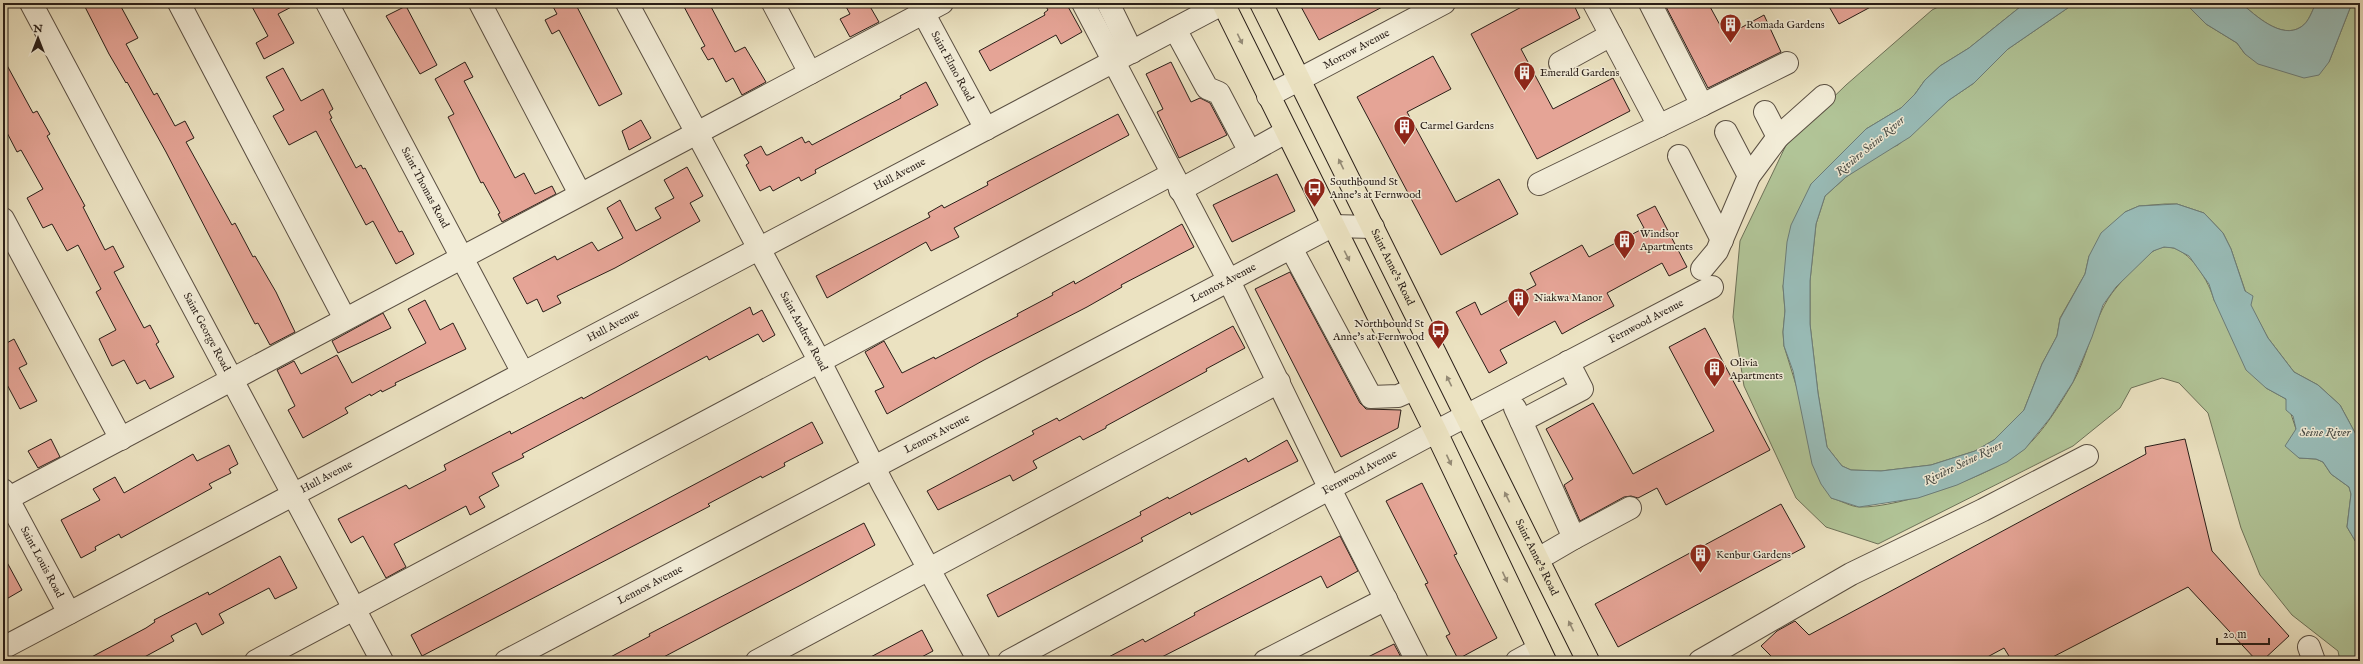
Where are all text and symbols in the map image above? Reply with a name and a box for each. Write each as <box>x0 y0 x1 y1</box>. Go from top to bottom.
building icon: Romada Gardens <box>1718 12 1744 45</box>
north arrow <box>18 18 58 58</box>
place label: Romada Gardens <box>1746 18 1825 32</box>
text: N <box>32 22 43 36</box>
street label: Morrow Avenue <box>1321 26 1392 73</box>
street label: Saint Elmo Road <box>928 29 977 104</box>
one-way arrow <box>1237 33 1243 44</box>
building icon: Emerald Gardens <box>1511 60 1537 93</box>
place label: Emerald Gardens <box>1540 66 1619 80</box>
water label: Rivière Seine River <box>1832 112 1908 179</box>
building icon: Carmel Gardens <box>1391 113 1417 146</box>
place label: Carmel Gardens <box>1420 119 1494 133</box>
street label: Saint Thomas Road <box>398 145 452 231</box>
street label: Hull Avenue <box>871 155 928 194</box>
one-way arrow <box>1338 159 1344 170</box>
bus stop icon: Southbound St Anne's at Fernwood <box>1302 175 1328 208</box>
place label: Southbound St Anne's at Fernwood <box>1329 175 1421 202</box>
street label: Saint Anne's Road <box>1367 227 1417 308</box>
building icon: Windsor Apartments <box>1612 227 1638 260</box>
place label: Windsor Apartments <box>1639 227 1693 254</box>
one-way arrow <box>1344 250 1350 262</box>
street label: Lennox Avenue <box>1188 260 1259 306</box>
building icon: Niakwa Manor <box>1505 285 1531 318</box>
street label: Saint Andrew Road <box>777 289 831 374</box>
street label: Saint George Road <box>180 290 233 374</box>
place label: Niakwa Manor <box>1534 291 1602 305</box>
street label: Fernwood Avenue <box>1606 296 1686 347</box>
street label: Hull Avenue <box>585 306 642 345</box>
place label: Northbound St Anne's at Fernwood <box>1332 317 1424 344</box>
bus stop icon: Northbound St Anne's at Fernwood <box>1426 317 1452 350</box>
building icon: Olivia Apartments <box>1701 356 1727 389</box>
place label: Olivia Apartments <box>1729 356 1783 383</box>
one-way arrow <box>1446 375 1452 386</box>
street label: Lennox Avenue <box>902 411 972 457</box>
water label: Seine River <box>2300 425 2351 440</box>
water label: Rivière Seine River <box>1921 437 2006 489</box>
street label: Fernwood Avenue <box>1320 447 1399 498</box>
one-way arrow <box>1446 454 1452 465</box>
street label: Hull Avenue <box>298 458 355 497</box>
one-way arrow <box>1504 491 1510 503</box>
street label: Saint Anne's Road <box>1512 517 1561 598</box>
street label: Saint Louis Road <box>17 524 67 601</box>
building icon: Kenbur Gardens <box>1687 542 1713 575</box>
place label: Kenbur Gardens <box>1716 548 1791 562</box>
street label: Lennox Avenue <box>615 562 685 608</box>
one-way arrow <box>1502 571 1508 583</box>
one-way arrow <box>1568 620 1574 632</box>
scale bar <box>2217 620 2269 646</box>
text: 20 m <box>2223 627 2246 642</box>

